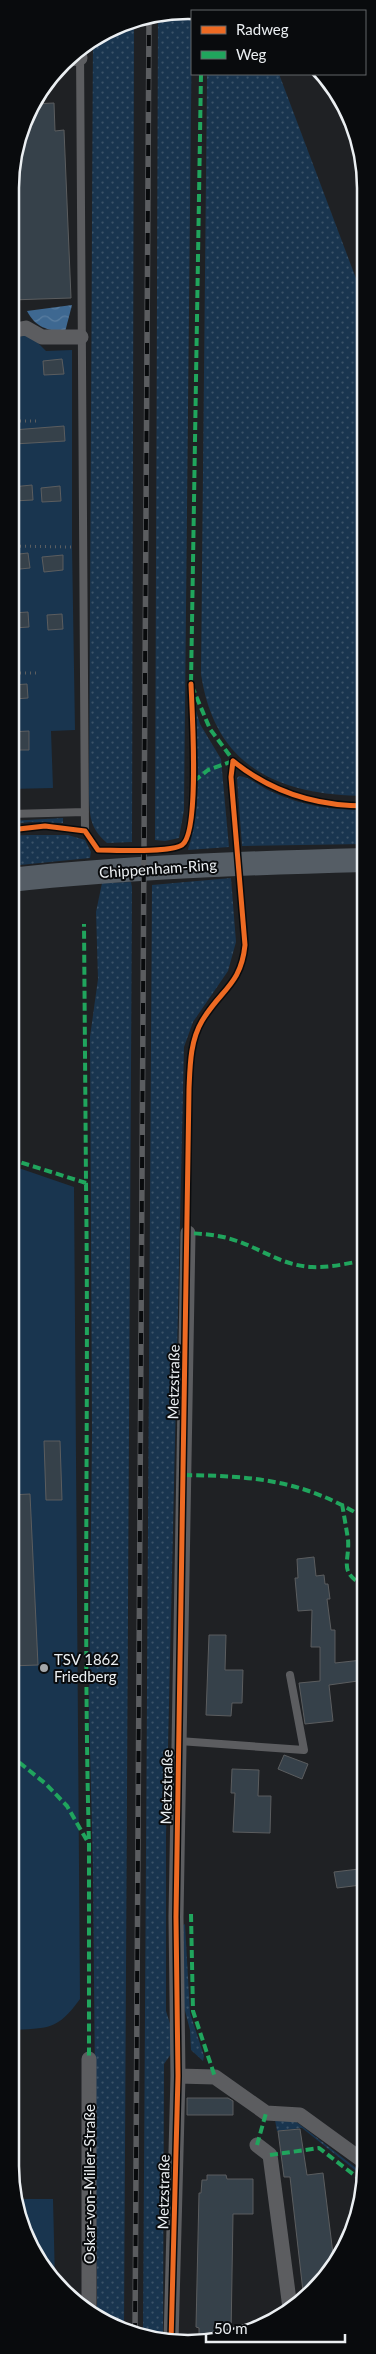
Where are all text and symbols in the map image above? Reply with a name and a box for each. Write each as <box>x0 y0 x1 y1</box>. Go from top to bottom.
legend <box>191 10 366 75</box>
text: Radweg <box>236 20 289 38</box>
text: Weg <box>236 45 267 63</box>
street label: Chippenham-Ring <box>99 855 218 881</box>
street label: Metzstraße <box>163 1344 183 1420</box>
place label: TSV 1862 Friedberg <box>54 1650 119 1685</box>
marker: TSV 1862 Friedberg <box>38 1662 50 1674</box>
street label: Metzstraße <box>156 1749 176 1825</box>
street label: Oskar-von-Miller-Straße <box>80 2104 98 2264</box>
street label: Metzstraße <box>153 2154 173 2230</box>
scale bar <box>206 2312 345 2344</box>
text: 50 m <box>214 2319 248 2337</box>

